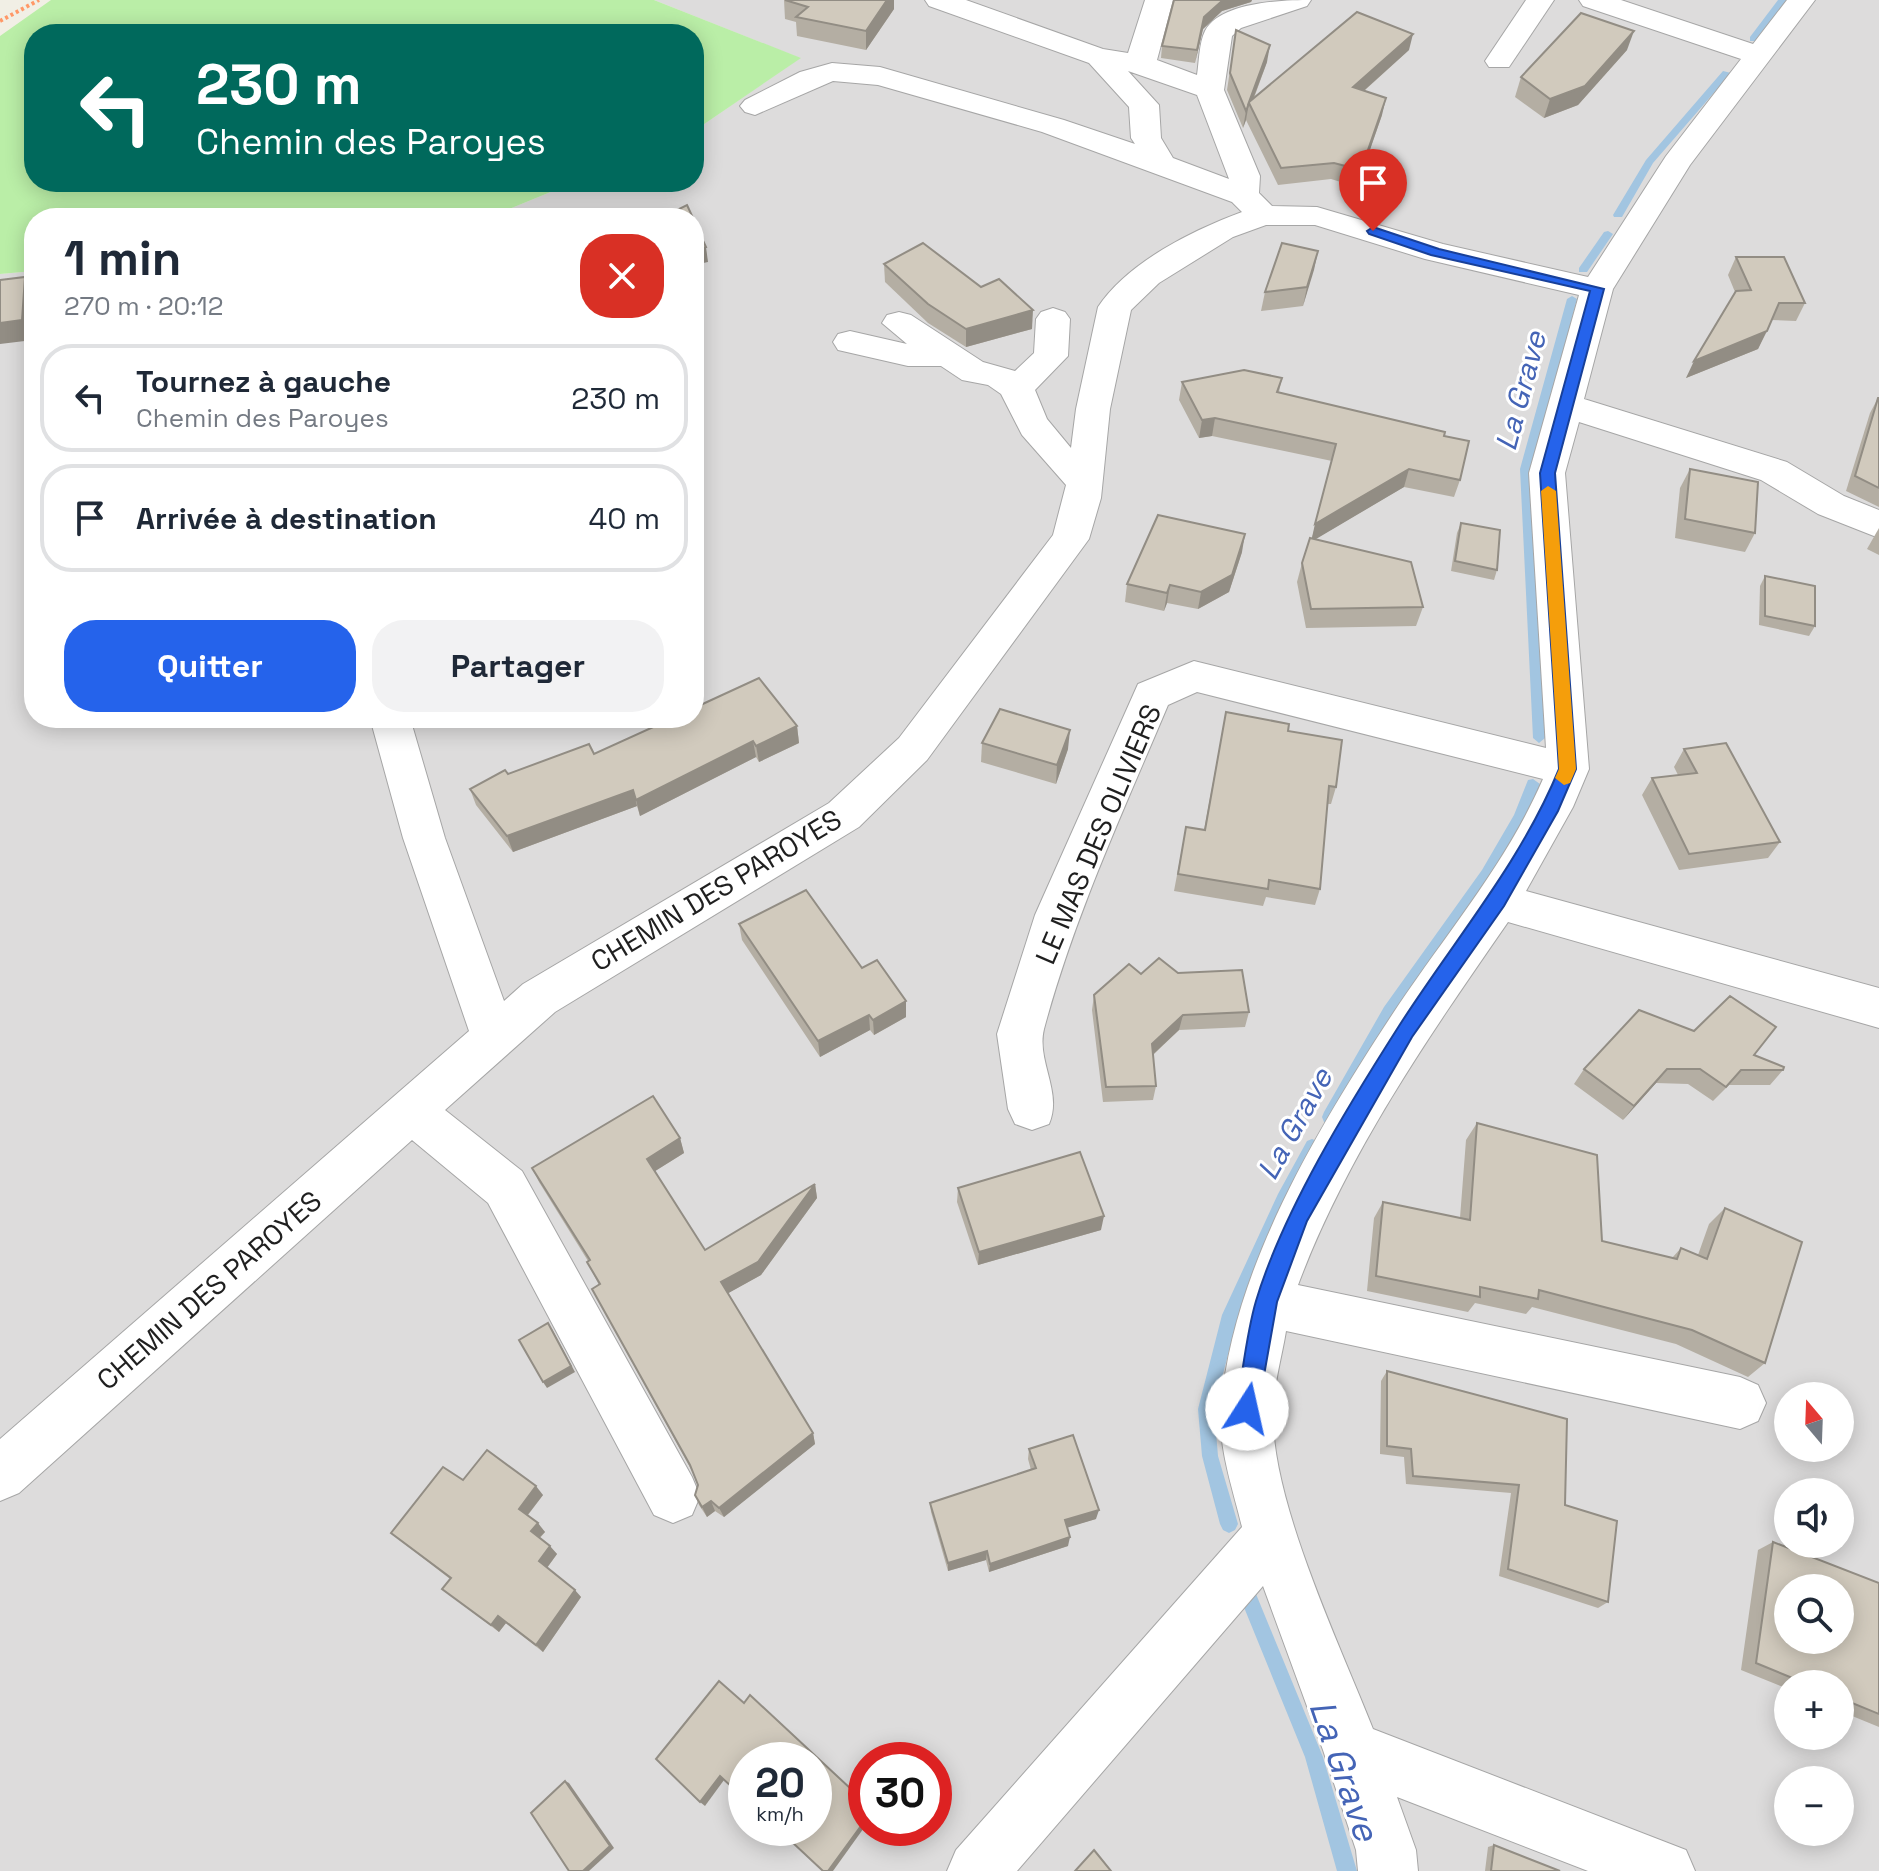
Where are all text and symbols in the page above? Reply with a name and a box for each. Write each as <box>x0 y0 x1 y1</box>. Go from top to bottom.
text: 230 m <box>196 49 362 120</box>
icon: left <box>64 56 168 160</box>
text: Chemin des Paroyes <box>196 119 546 165</box>
pin <box>1339 149 1407 231</box>
icon: arrive <box>1351 161 1395 205</box>
text: 1 min <box>64 228 181 289</box>
button: close <box>580 234 664 318</box>
text: 270 m · 20:12 <box>64 289 223 323</box>
water label: La Grave <box>1486 326 1555 455</box>
text: Tournez à gauche <box>136 362 391 401</box>
icon: left <box>68 376 112 420</box>
text: 230 m <box>571 379 660 418</box>
text: Chemin des Paroyes <box>136 401 389 435</box>
icon: arrive <box>68 496 112 540</box>
text: Arrivée à destination <box>136 499 437 538</box>
text: 40 m <box>589 499 660 538</box>
button: Quitter <box>64 620 356 712</box>
button: Partager <box>372 620 664 712</box>
street label: LE MAS DES OLIVIERS <box>1027 699 1169 969</box>
street label: CHEMIN DES PAROYES <box>584 801 848 979</box>
water label: La Grave <box>1248 1060 1342 1186</box>
street label: CHEMIN DES PAROYES <box>89 1183 329 1397</box>
position arrow <box>1205 1367 1289 1451</box>
north arrow <box>1774 1382 1854 1462</box>
map controls <box>1774 1382 1854 1846</box>
button: sound <box>1774 1478 1854 1558</box>
button: search <box>1774 1574 1854 1654</box>
button: + <box>1774 1670 1854 1750</box>
water label: La Grave <box>1299 1694 1390 1848</box>
speed limit sign: 30 <box>848 1742 952 1846</box>
text: 20 <box>755 1758 805 1809</box>
button: − <box>1774 1766 1854 1846</box>
text: km/h <box>756 1801 804 1827</box>

